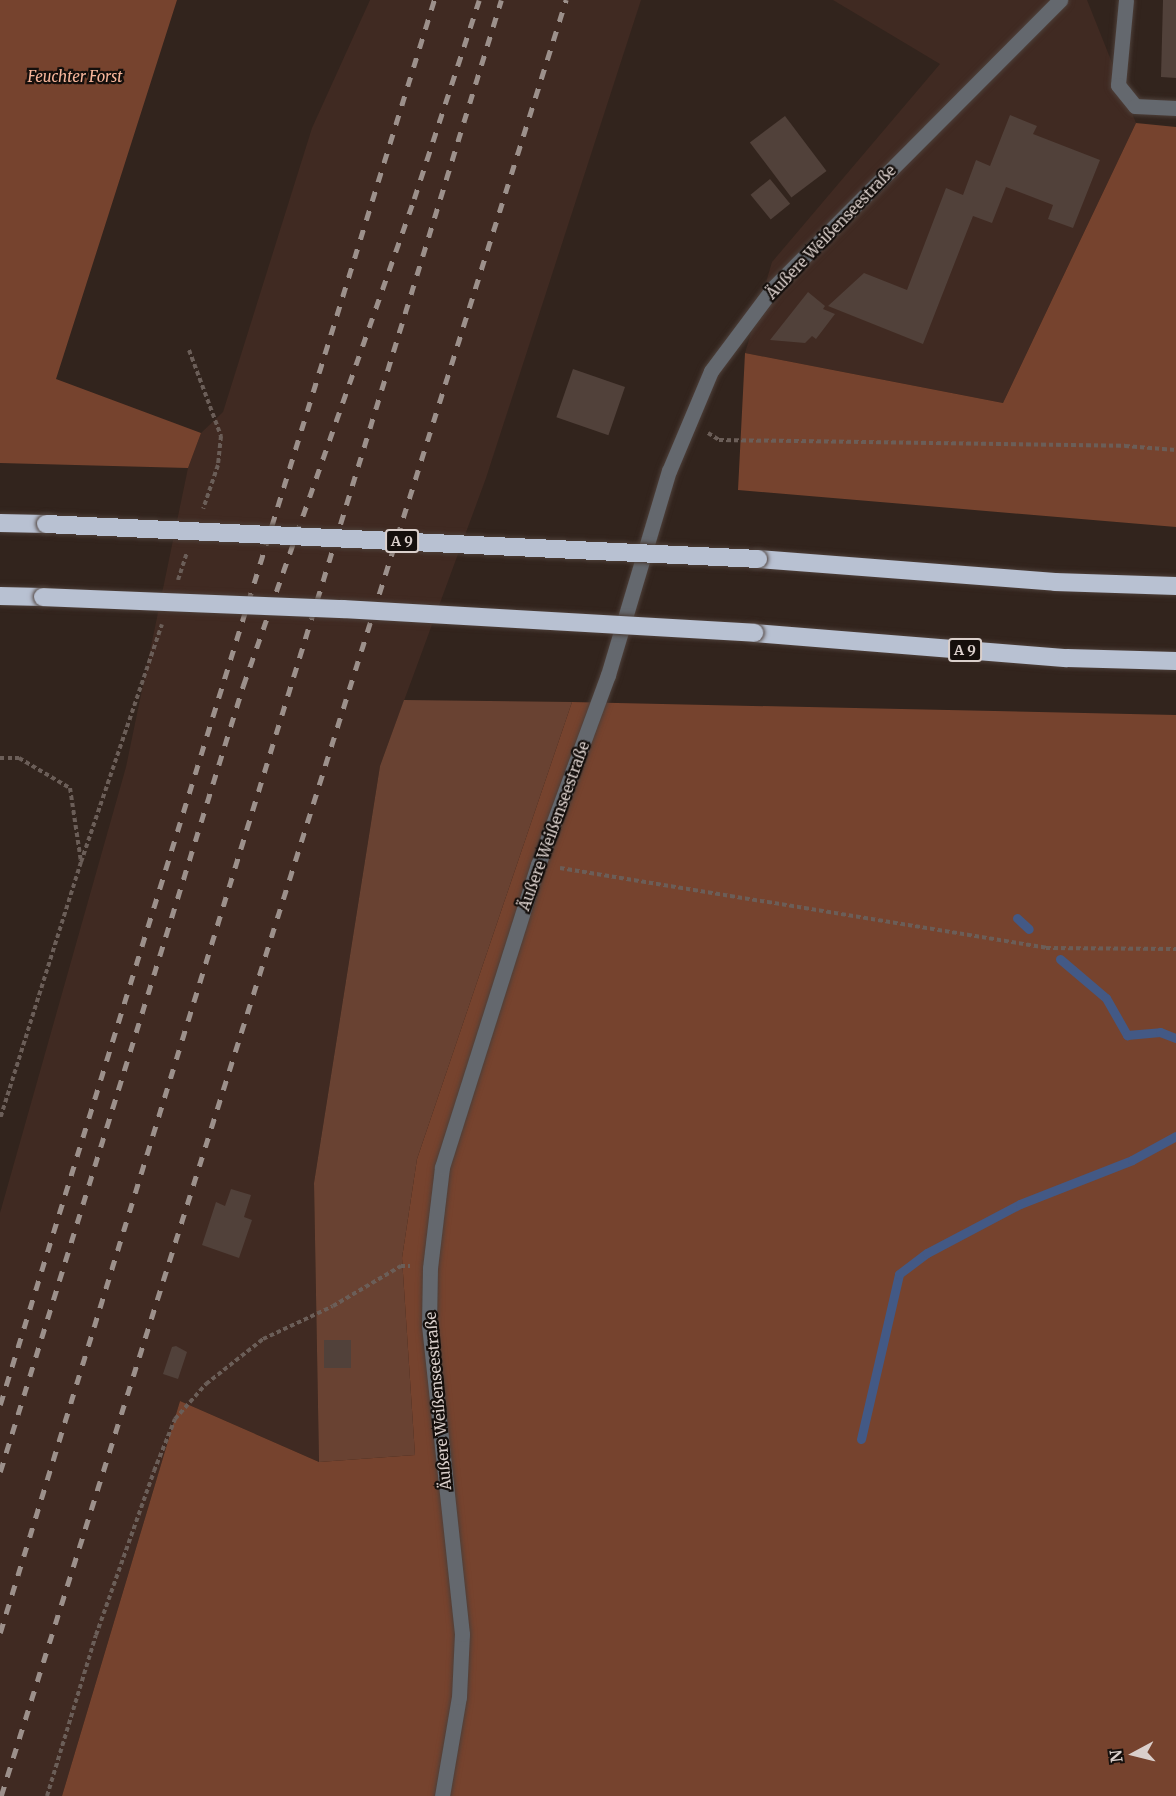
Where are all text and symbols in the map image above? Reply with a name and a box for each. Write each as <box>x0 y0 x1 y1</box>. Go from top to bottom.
park label: Feuchter Forst <box>28 68 122 86</box>
street label: Äußere Weißenseestraße <box>762 161 900 303</box>
road number: A 9 <box>384 530 420 552</box>
road number: A 9 <box>947 639 983 661</box>
street label: Äußere Weißenseestraße <box>515 739 593 913</box>
street label: Äußere Weißenseestraße <box>421 1311 455 1491</box>
north arrow <box>1104 1724 1164 1784</box>
text: N <box>1105 1749 1127 1764</box>

